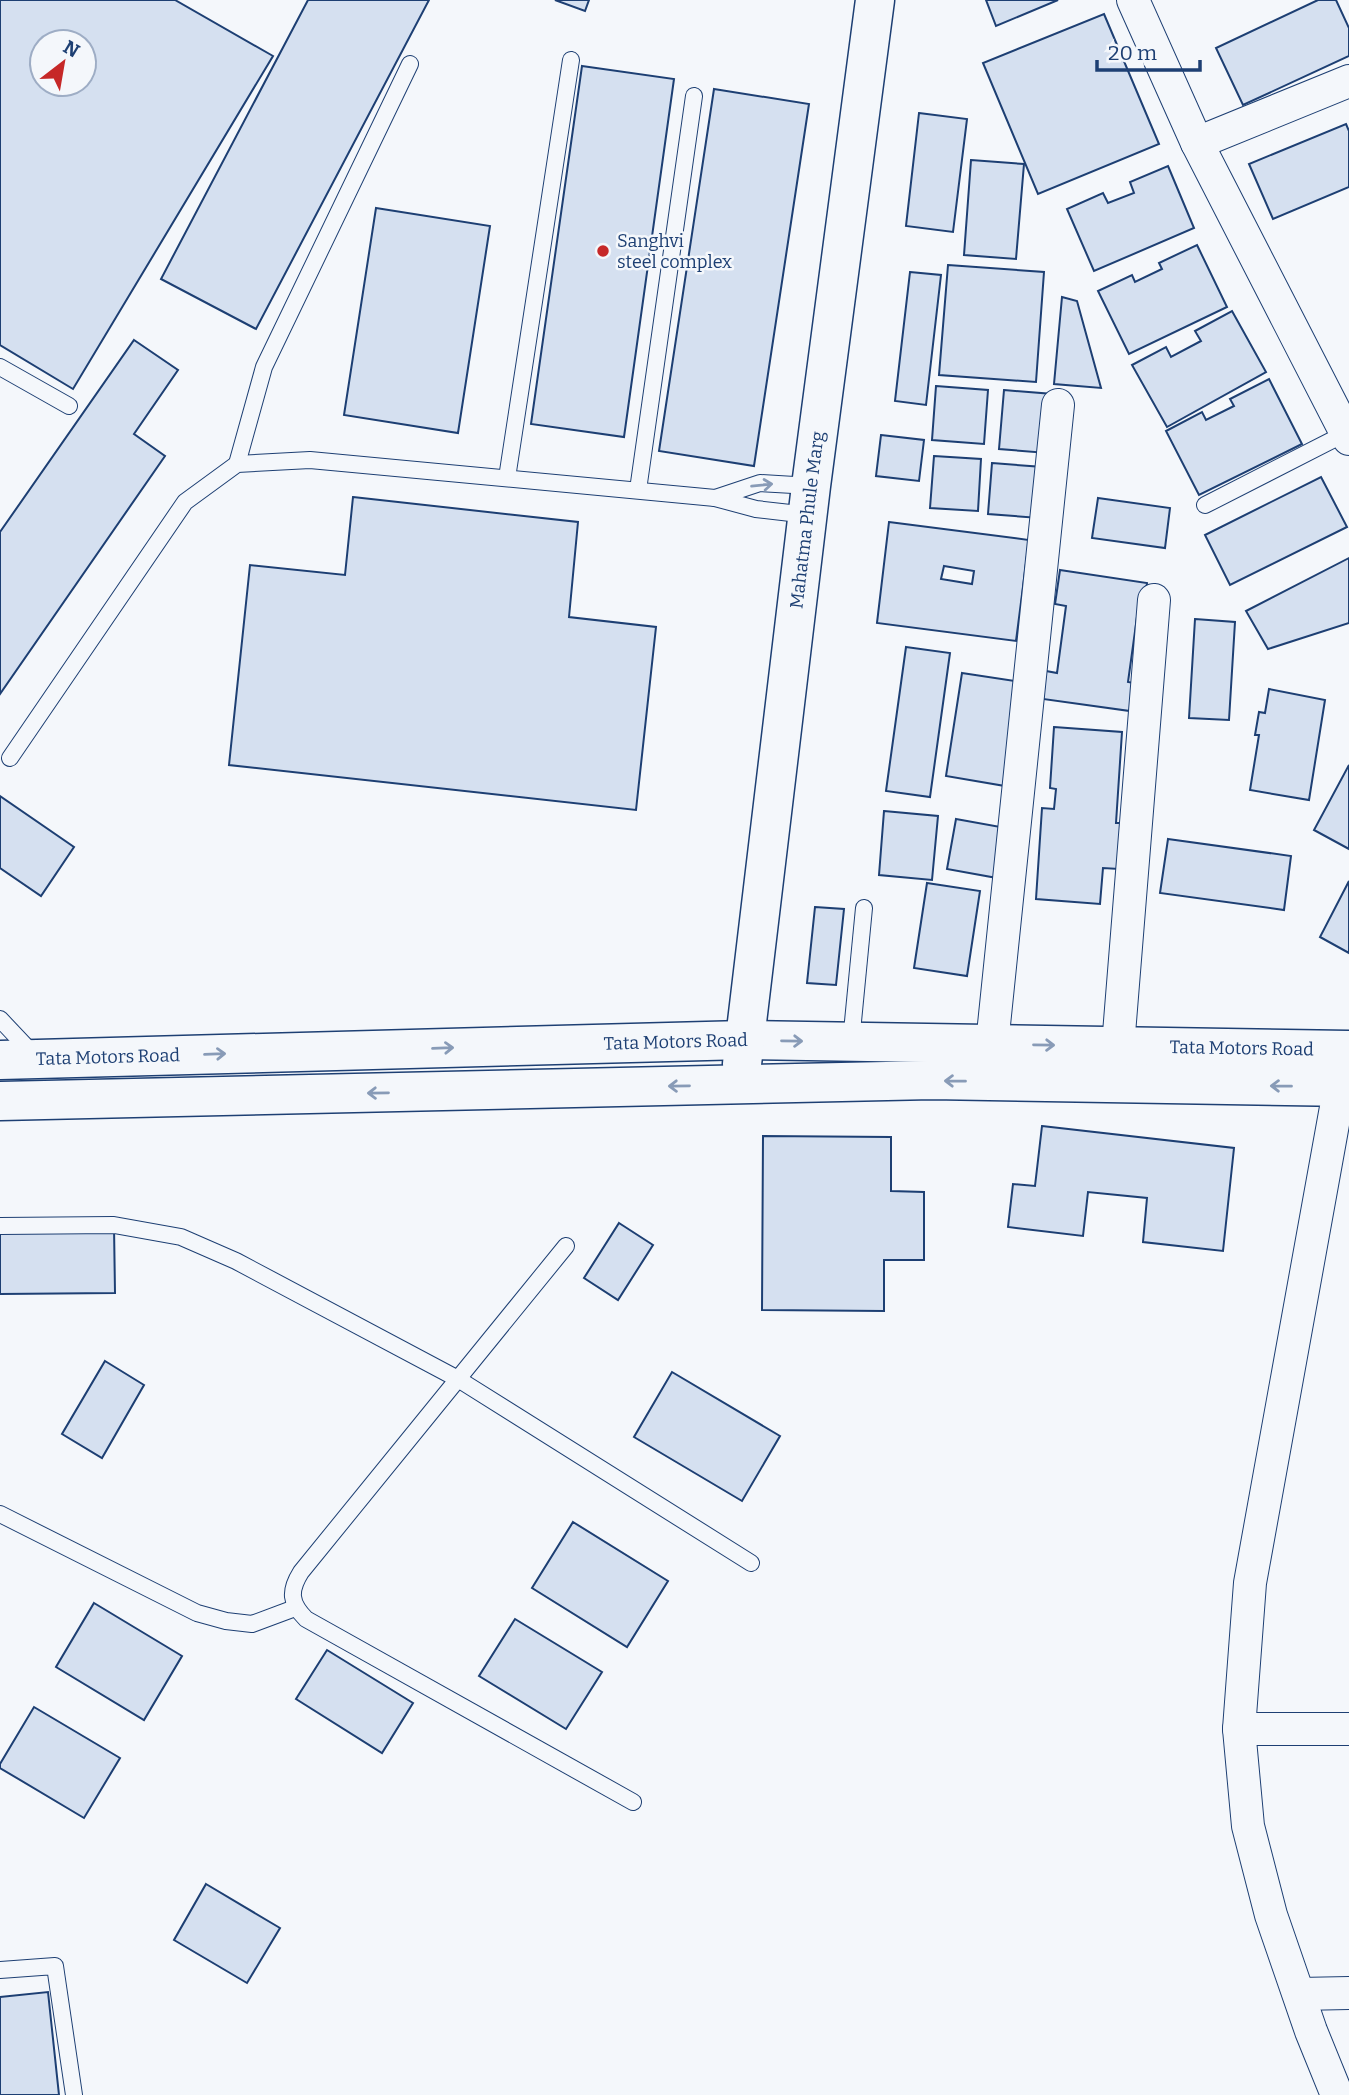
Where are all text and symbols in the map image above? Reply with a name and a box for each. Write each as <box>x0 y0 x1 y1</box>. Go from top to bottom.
north arrow <box>28 28 98 98</box>
scale bar <box>1097 28 1200 72</box>
text: N <box>59 35 84 63</box>
text: 20 m <box>1108 40 1157 66</box>
place label: Sanghvi steel complex <box>617 230 732 273</box>
marker: Sanghvi steel complex <box>595 243 611 259</box>
street label: Mahatma Phule Marg <box>785 430 829 610</box>
one-way arrow <box>750 478 773 491</box>
street label: Tata Motors Road <box>603 1029 748 1055</box>
one-way arrow <box>781 1034 804 1047</box>
street label: Tata Motors Road <box>1169 1036 1314 1060</box>
one-way arrow <box>1033 1038 1056 1052</box>
one-way arrow <box>431 1041 454 1055</box>
street label: Tata Motors Road <box>36 1044 181 1070</box>
one-way arrow <box>203 1047 226 1061</box>
one-way arrow <box>944 1074 967 1087</box>
one-way arrow <box>668 1079 691 1092</box>
one-way arrow <box>1270 1079 1293 1092</box>
one-way arrow <box>367 1086 390 1099</box>

